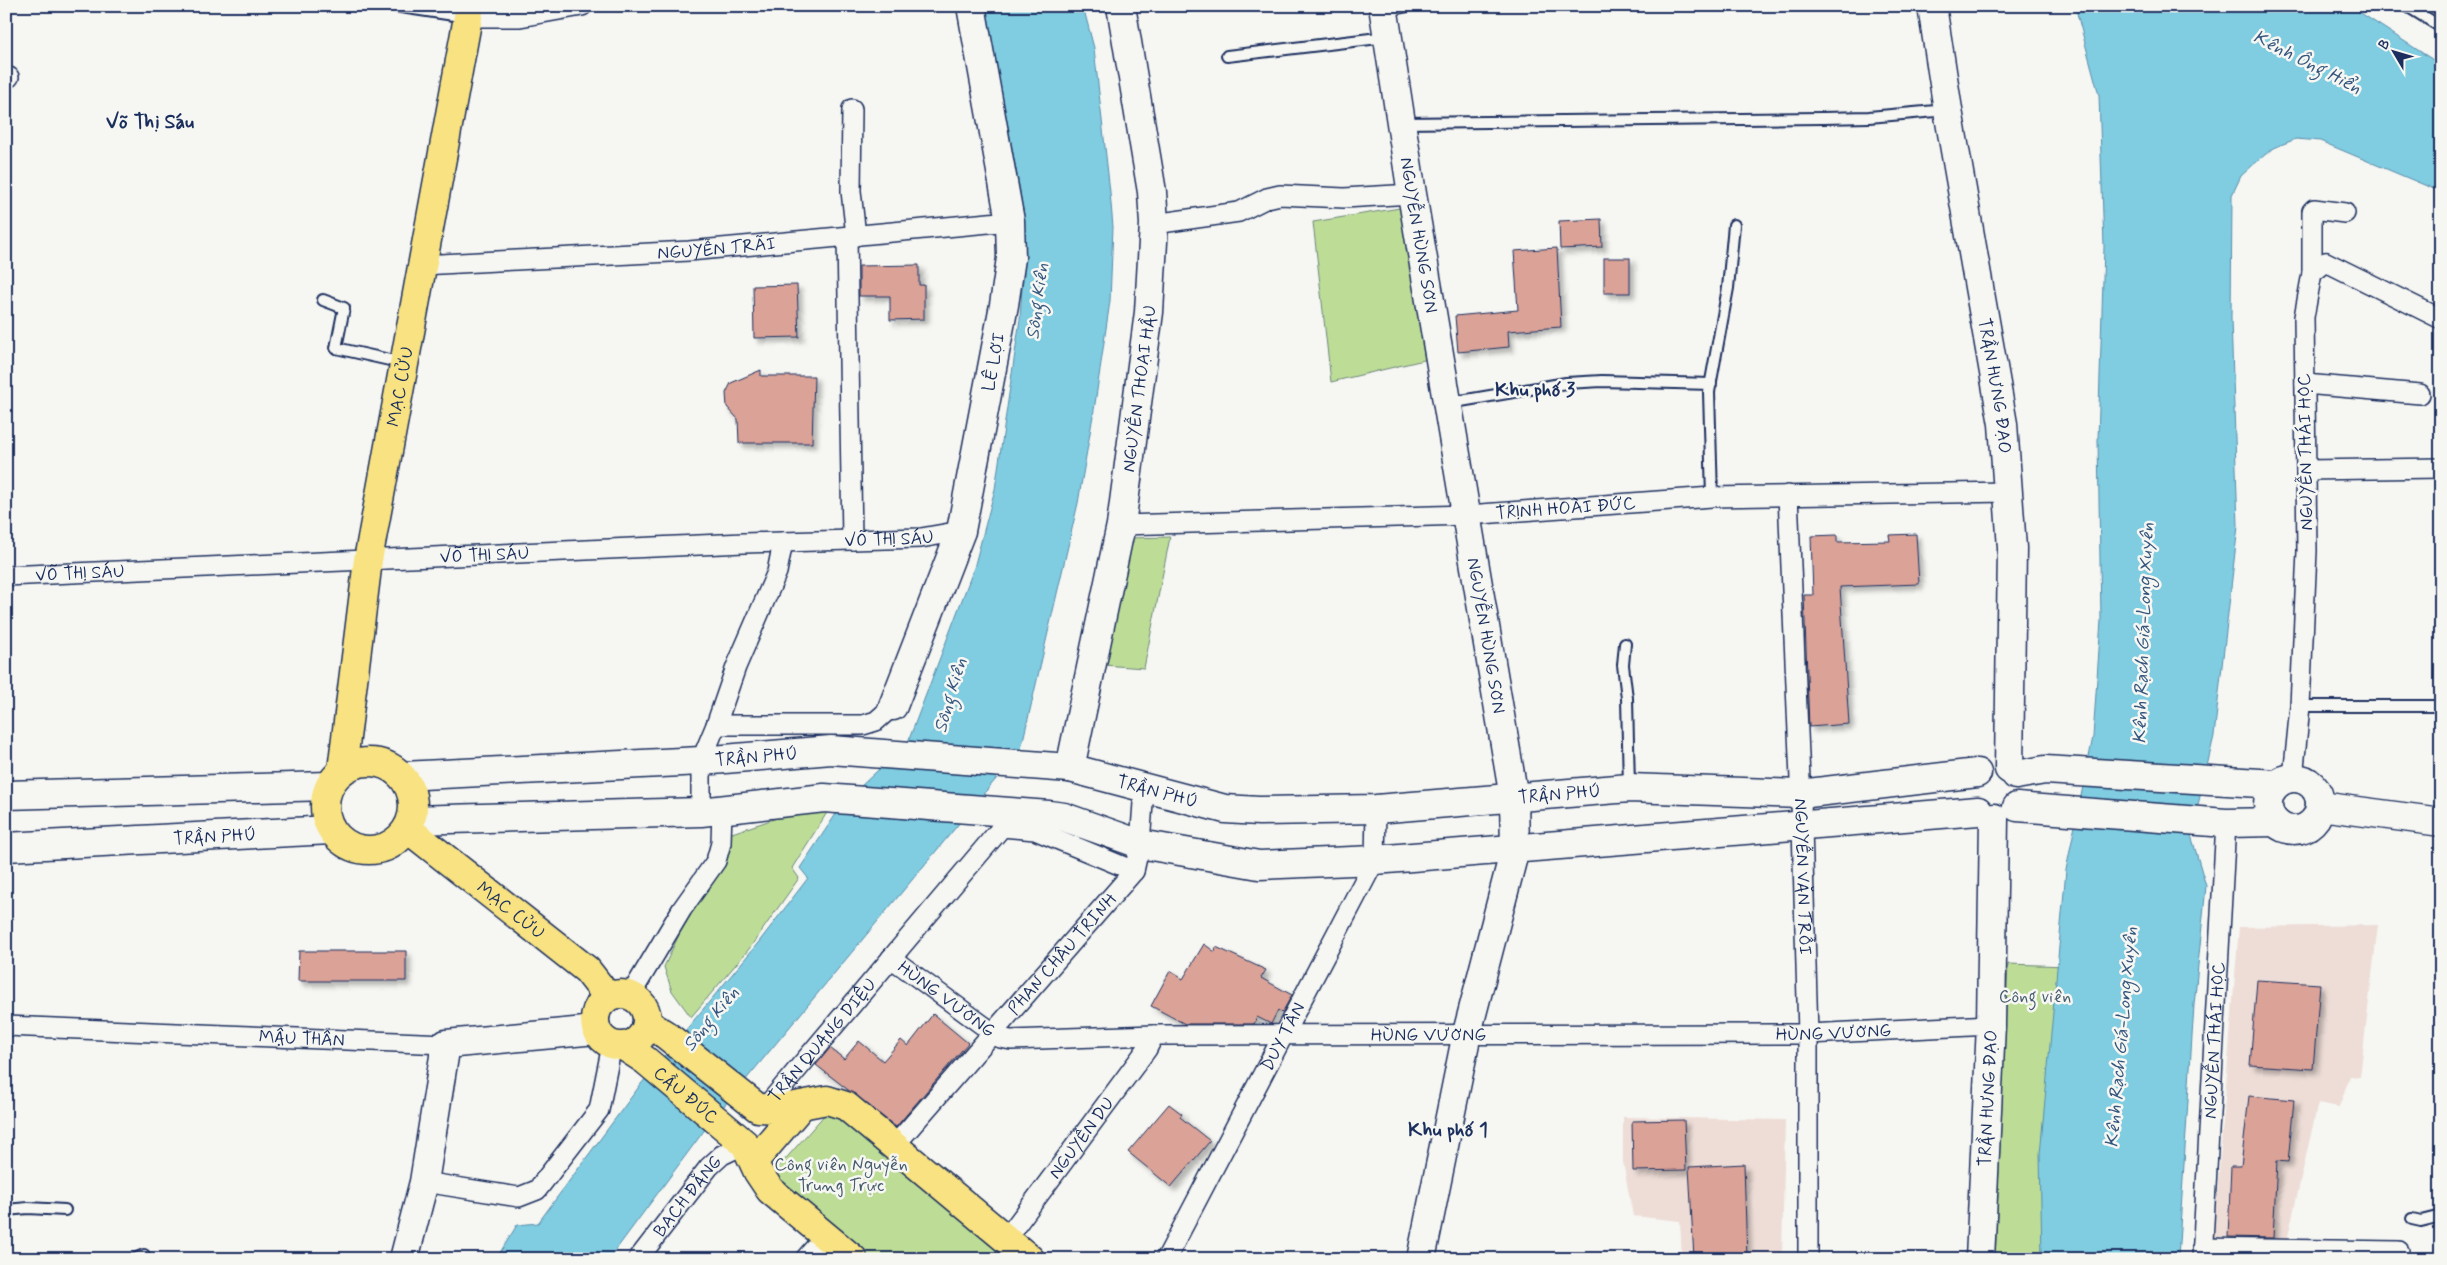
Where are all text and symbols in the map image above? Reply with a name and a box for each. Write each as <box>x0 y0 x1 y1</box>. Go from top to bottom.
water label: Kênh Ông Hiển <box>2248 24 2366 102</box>
north arrow <box>2370 28 2420 78</box>
text: B <box>2375 35 2394 54</box>
district label: Võ Thị Sáu <box>106 109 194 136</box>
street label: NGUYỄN HÙNG SƠN <box>1394 156 1443 315</box>
street label: NGUYỄN TRÃI <box>657 232 777 266</box>
water label: Sông Kiên <box>1020 262 1057 341</box>
street label: NGUYỄN THOẠI HẦU <box>1117 304 1162 474</box>
street label: TRẦN HƯNG ĐẠO <box>1972 316 2016 454</box>
street label: LÊ LỢI <box>977 331 1011 393</box>
street label: MẠC CỬU <box>382 345 420 429</box>
street label: NGUYỄN THÁI HỌC <box>2293 373 2319 531</box>
district label: Khu phố 3 <box>1495 377 1576 404</box>
street label: TRỊNH HOÀI ĐỨC <box>1495 492 1637 526</box>
water label: Kênh Rạch Giá-Long Xuyên <box>2127 522 2162 744</box>
street label: VÕ THỊ SÁU <box>844 525 936 553</box>
street label: VÕ THỊ SÁU <box>439 542 530 570</box>
street label: NGUYỄN HÙNG SƠN <box>1461 556 1511 715</box>
street label: VÕ THỊ SÁU <box>35 560 125 588</box>
water label: Sông Kiên <box>928 655 975 736</box>
street label: TRẦN PHÚ <box>714 742 799 773</box>
street label: TRẦN PHÚ <box>1114 770 1201 814</box>
street label: TRẦN PHÚ <box>1517 779 1602 810</box>
street label: NGUYỄN VĂN TRỖI <box>1788 798 1817 956</box>
street label: TRẦN PHÚ <box>173 823 257 851</box>
street label: MẠC CỬU <box>471 876 550 945</box>
street label: PHAN CHÂU TRINH <box>1003 888 1123 1021</box>
water label: Kênh Rạch Giá-Long Xuyên <box>2099 926 2146 1149</box>
street label: HÙNG VƯƠNG <box>892 956 1000 1043</box>
street label: NGUYỄN THÁI HỌC <box>2199 961 2231 1120</box>
street label: TRẦN QUANG DIỆU <box>763 973 882 1108</box>
water label: Sông Kiên <box>677 981 747 1058</box>
park label: Công viên <box>1999 985 2071 1011</box>
street label: DUY TÂN <box>1255 999 1311 1076</box>
street label: HÙNG VƯƠNG <box>1776 1019 1892 1047</box>
street label: HÙNG VƯƠNG <box>1371 1023 1486 1048</box>
street label: MẬU THÂN <box>258 1025 345 1053</box>
street label: TRẦN HƯNG ĐẠO <box>1973 1029 2004 1167</box>
street label: CẦU ĐÚC <box>648 1061 724 1130</box>
street label: NGUYỄN DU <box>1044 1093 1120 1184</box>
district label: Khu phố 1 <box>1408 1117 1488 1144</box>
street label: BẠCH ĐẰNG <box>648 1150 727 1242</box>
park label: Công viên Nguyễn Trung Trực <box>774 1153 908 1198</box>

